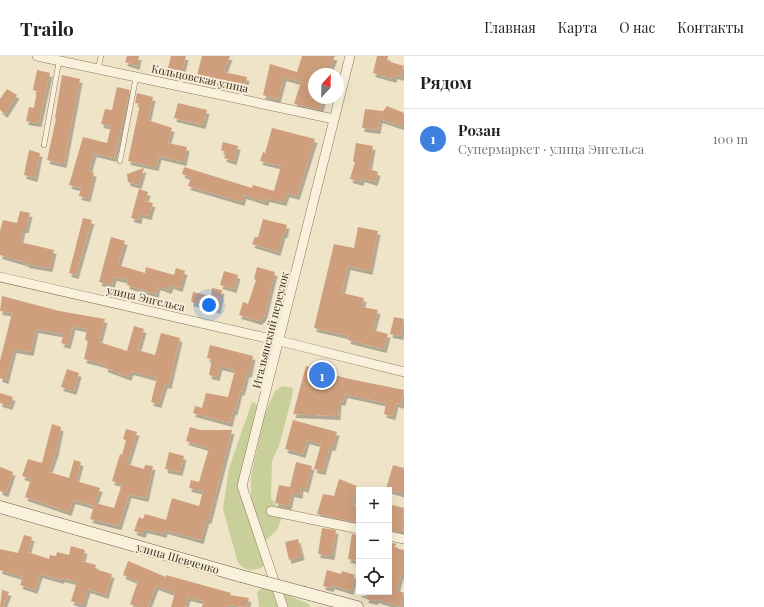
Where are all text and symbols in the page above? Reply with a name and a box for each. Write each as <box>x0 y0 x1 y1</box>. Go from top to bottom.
text: Trailo <box>20 15 74 41</box>
text: Главная <box>484 18 536 37</box>
text: Карта <box>558 18 597 37</box>
text: О нас <box>619 18 655 37</box>
text: Контакты <box>677 18 744 37</box>
street label: Кольцовская улица <box>150 60 250 96</box>
north arrow <box>308 68 344 104</box>
text: Рядом <box>420 71 472 93</box>
text: Розан <box>458 120 500 140</box>
text: 1 <box>431 130 435 147</box>
text: 100 m <box>713 130 748 147</box>
text: Супермаркет · улица Энгельса <box>458 140 644 157</box>
street label: Итальянский переулок <box>248 269 292 390</box>
street label: улица Энгельса <box>104 281 187 314</box>
your location <box>199 295 219 315</box>
pin: 1 <box>309 360 335 390</box>
map controls <box>356 487 392 595</box>
button: + <box>356 487 392 523</box>
button: − <box>356 523 392 559</box>
street label: улица Шевченко <box>134 539 221 577</box>
button: locate <box>356 559 392 595</box>

